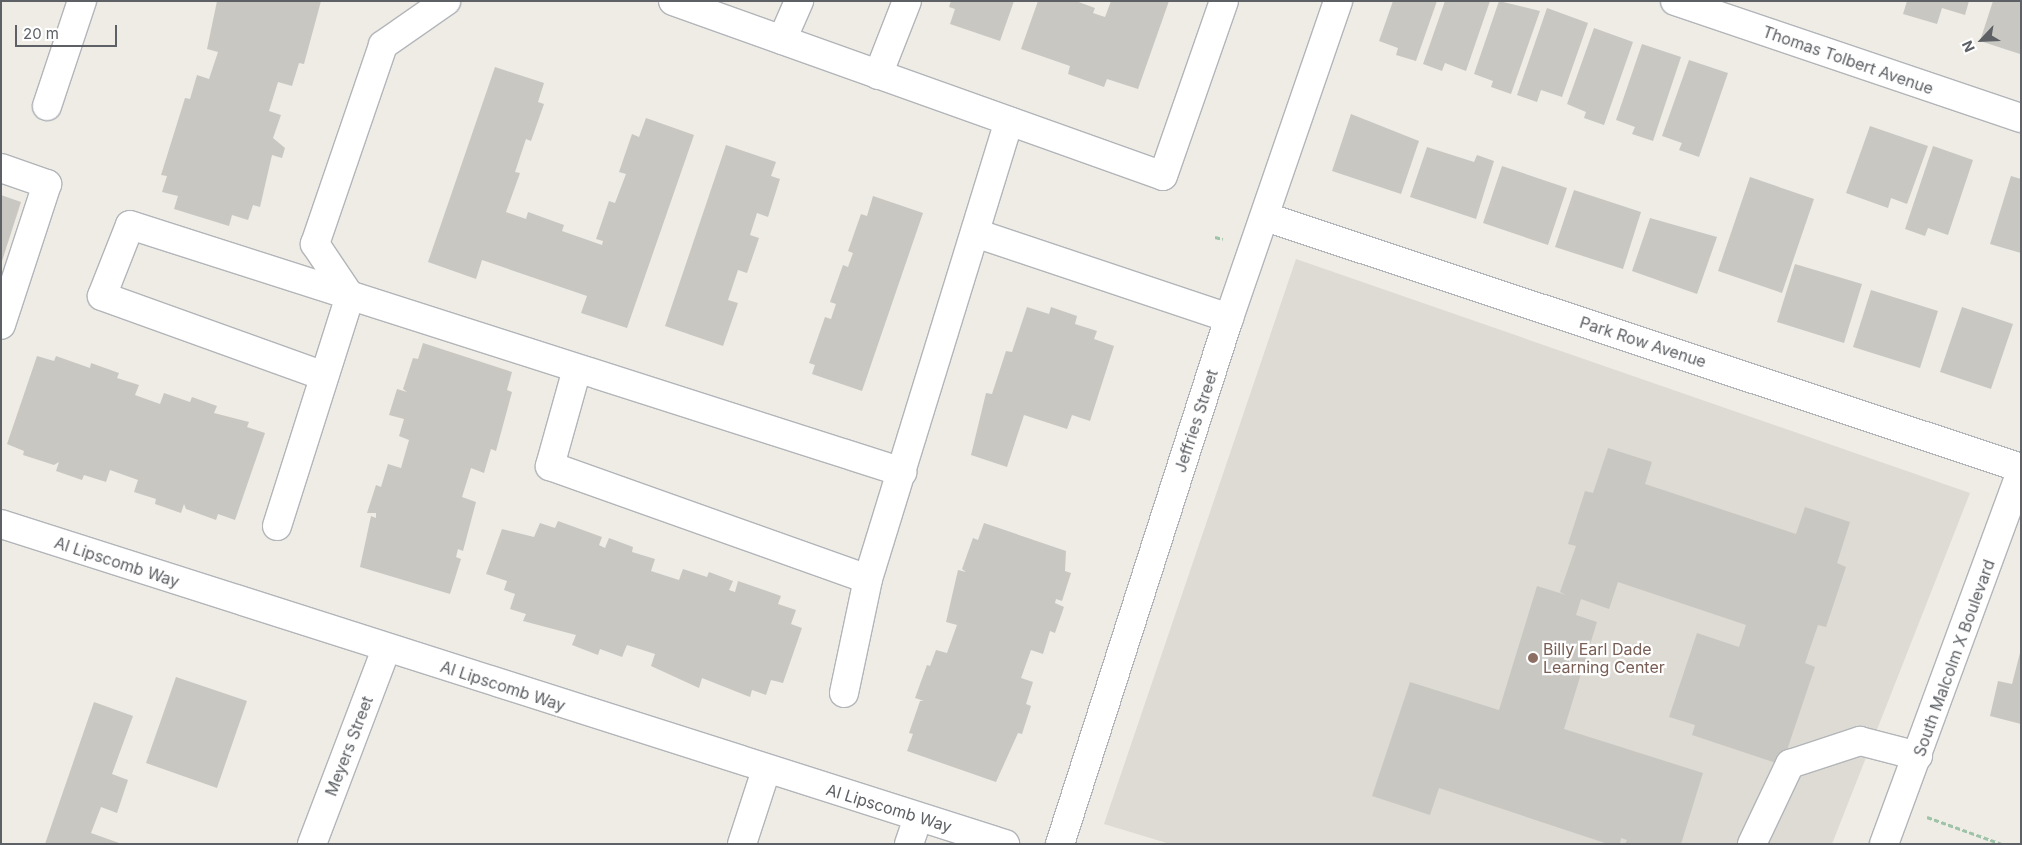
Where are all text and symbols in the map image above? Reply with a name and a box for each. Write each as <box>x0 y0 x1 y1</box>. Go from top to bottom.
scale bar <box>18 15 120 47</box>
north arrow <box>1957 15 2007 65</box>
street label: Thomas Tolbert Avenue <box>1760 22 1936 98</box>
text: 20 m <box>23 24 59 43</box>
text: N <box>1958 38 1978 55</box>
street label: Park Row Avenue <box>1577 312 1709 372</box>
street label: Jeffries Street <box>1170 367 1222 475</box>
street label: Al Lipscomb Way <box>52 533 182 591</box>
street label: South Malcolm X Boulevard <box>1909 557 1999 759</box>
place label: Billy Earl Dade Learning Center <box>1543 639 1665 677</box>
marker: Billy Earl Dade Learning Center <box>1527 652 1539 664</box>
street label: Al Lipscomb Way <box>438 657 568 715</box>
street label: Meyers Street <box>321 693 377 799</box>
street label: Al Lipscomb Way <box>824 780 954 836</box>

